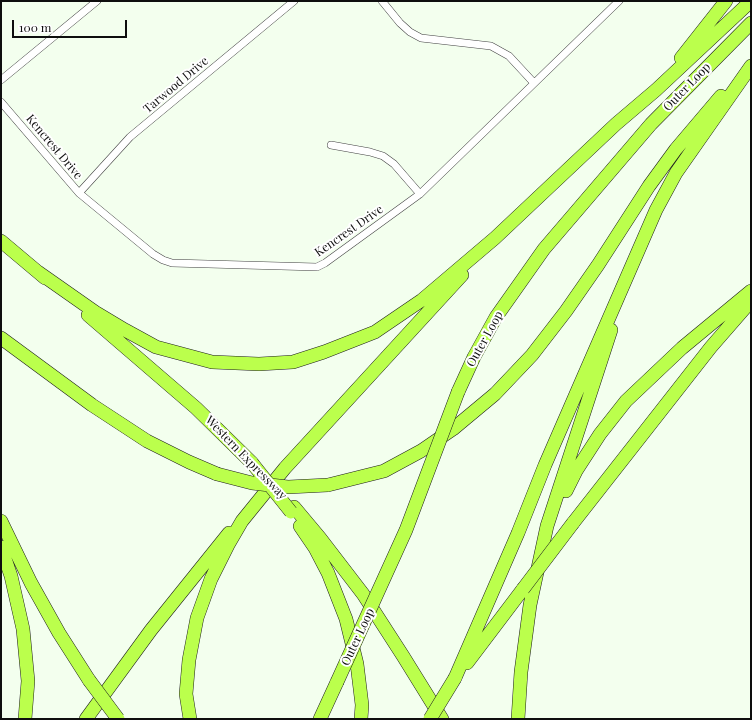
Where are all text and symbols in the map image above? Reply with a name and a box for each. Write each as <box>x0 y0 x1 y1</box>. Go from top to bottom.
scale bar <box>14 12 129 38</box>
text: 100 m <box>19 19 51 35</box>
street label: Tarwood Drive <box>141 54 211 116</box>
street label: Outer Loop <box>660 60 714 114</box>
street label: Kencrest Drive <box>23 112 85 182</box>
street label: Kencrest Drive <box>312 202 386 260</box>
street label: Outer Loop <box>464 309 506 369</box>
street label: Western Expressway <box>202 413 290 503</box>
street label: Outer Loop <box>338 606 378 668</box>

